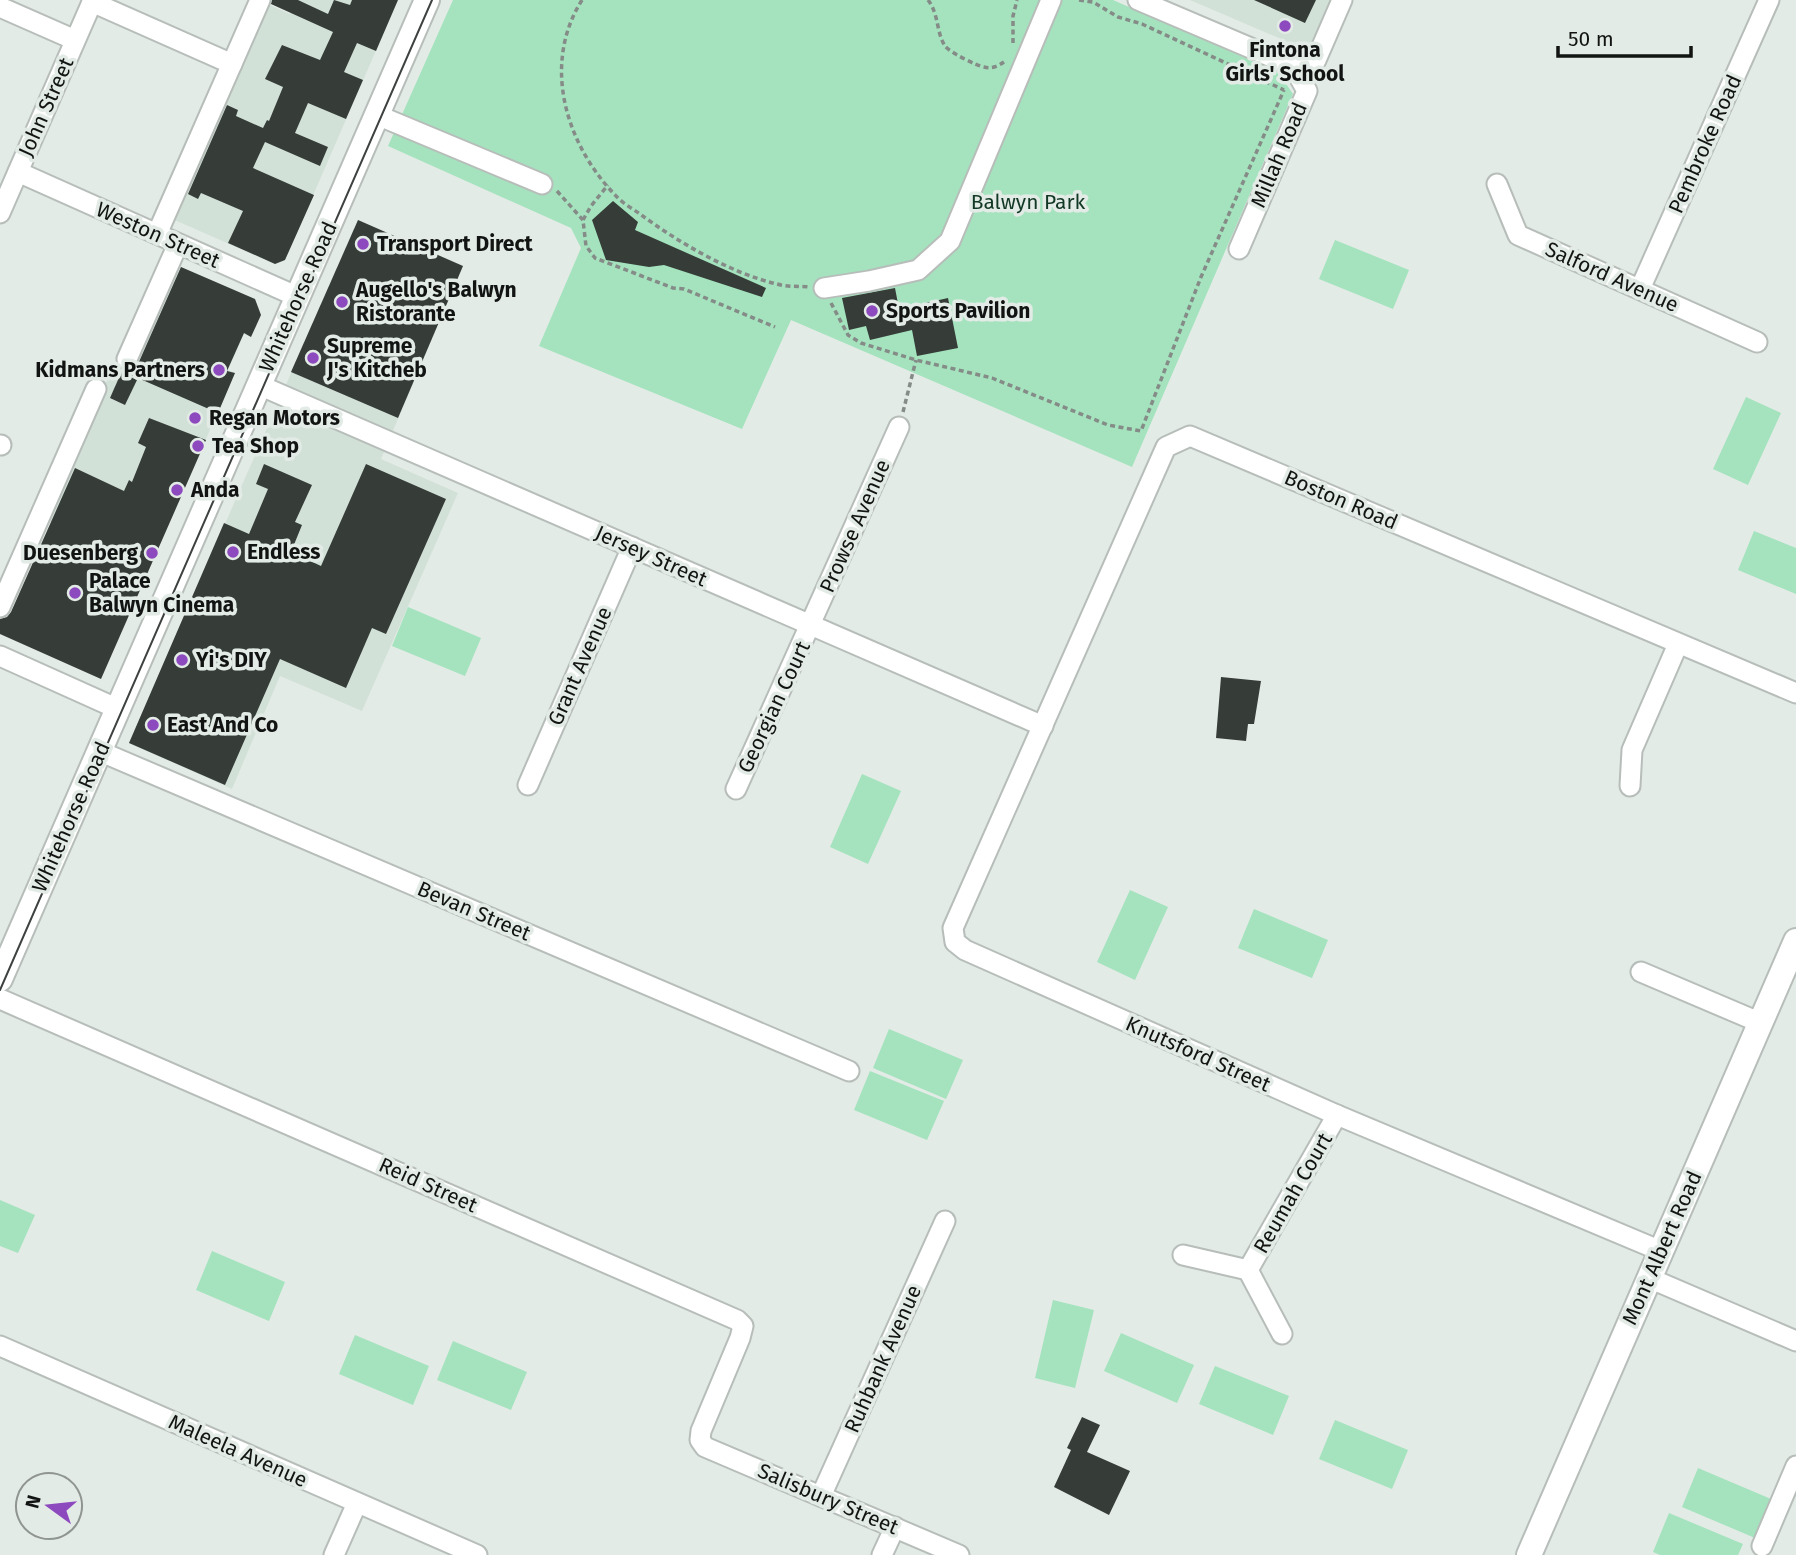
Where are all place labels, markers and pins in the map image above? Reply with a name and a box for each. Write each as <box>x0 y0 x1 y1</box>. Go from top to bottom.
marker: Fintona Girls' School <box>1277 18 1293 34</box>
place label: Fintona Girls' School <box>1226 37 1345 87</box>
place label: Transport Direct <box>377 231 534 257</box>
marker: Transport Direct <box>355 236 371 252</box>
place label: Augello's Balwyn Ristorante <box>355 277 517 327</box>
marker: Augello's Balwyn Ristorante <box>334 294 350 310</box>
place label: Sports Pavilion <box>886 298 1030 324</box>
marker: Sports Pavilion <box>864 303 880 319</box>
place label: Supreme J's Kitcheb <box>326 333 427 383</box>
marker: Supreme J's Kitcheb <box>305 350 321 366</box>
place label: Kidmans Partners <box>35 357 205 383</box>
marker: Kidmans Partners <box>211 362 227 378</box>
place label: Regan Motors <box>209 405 340 431</box>
marker: Regan Motors <box>187 410 203 426</box>
place label: Tea Shop <box>212 433 299 459</box>
marker: Tea Shop <box>190 438 206 454</box>
place label: Anda <box>190 477 240 503</box>
marker: Anda <box>169 482 185 498</box>
place label: Endless <box>247 539 320 565</box>
place label: Duesenberg <box>23 540 138 566</box>
marker: Endless <box>225 544 241 560</box>
marker: Duesenberg <box>144 545 160 561</box>
place label: Palace Balwyn Cinema <box>89 568 234 618</box>
marker: Palace Balwyn Cinema <box>67 585 83 601</box>
place label: Yi's DIY <box>195 647 267 673</box>
marker: Yi's DIY <box>174 652 190 668</box>
place label: East And Co <box>167 712 278 738</box>
marker: East And Co <box>145 717 161 733</box>

